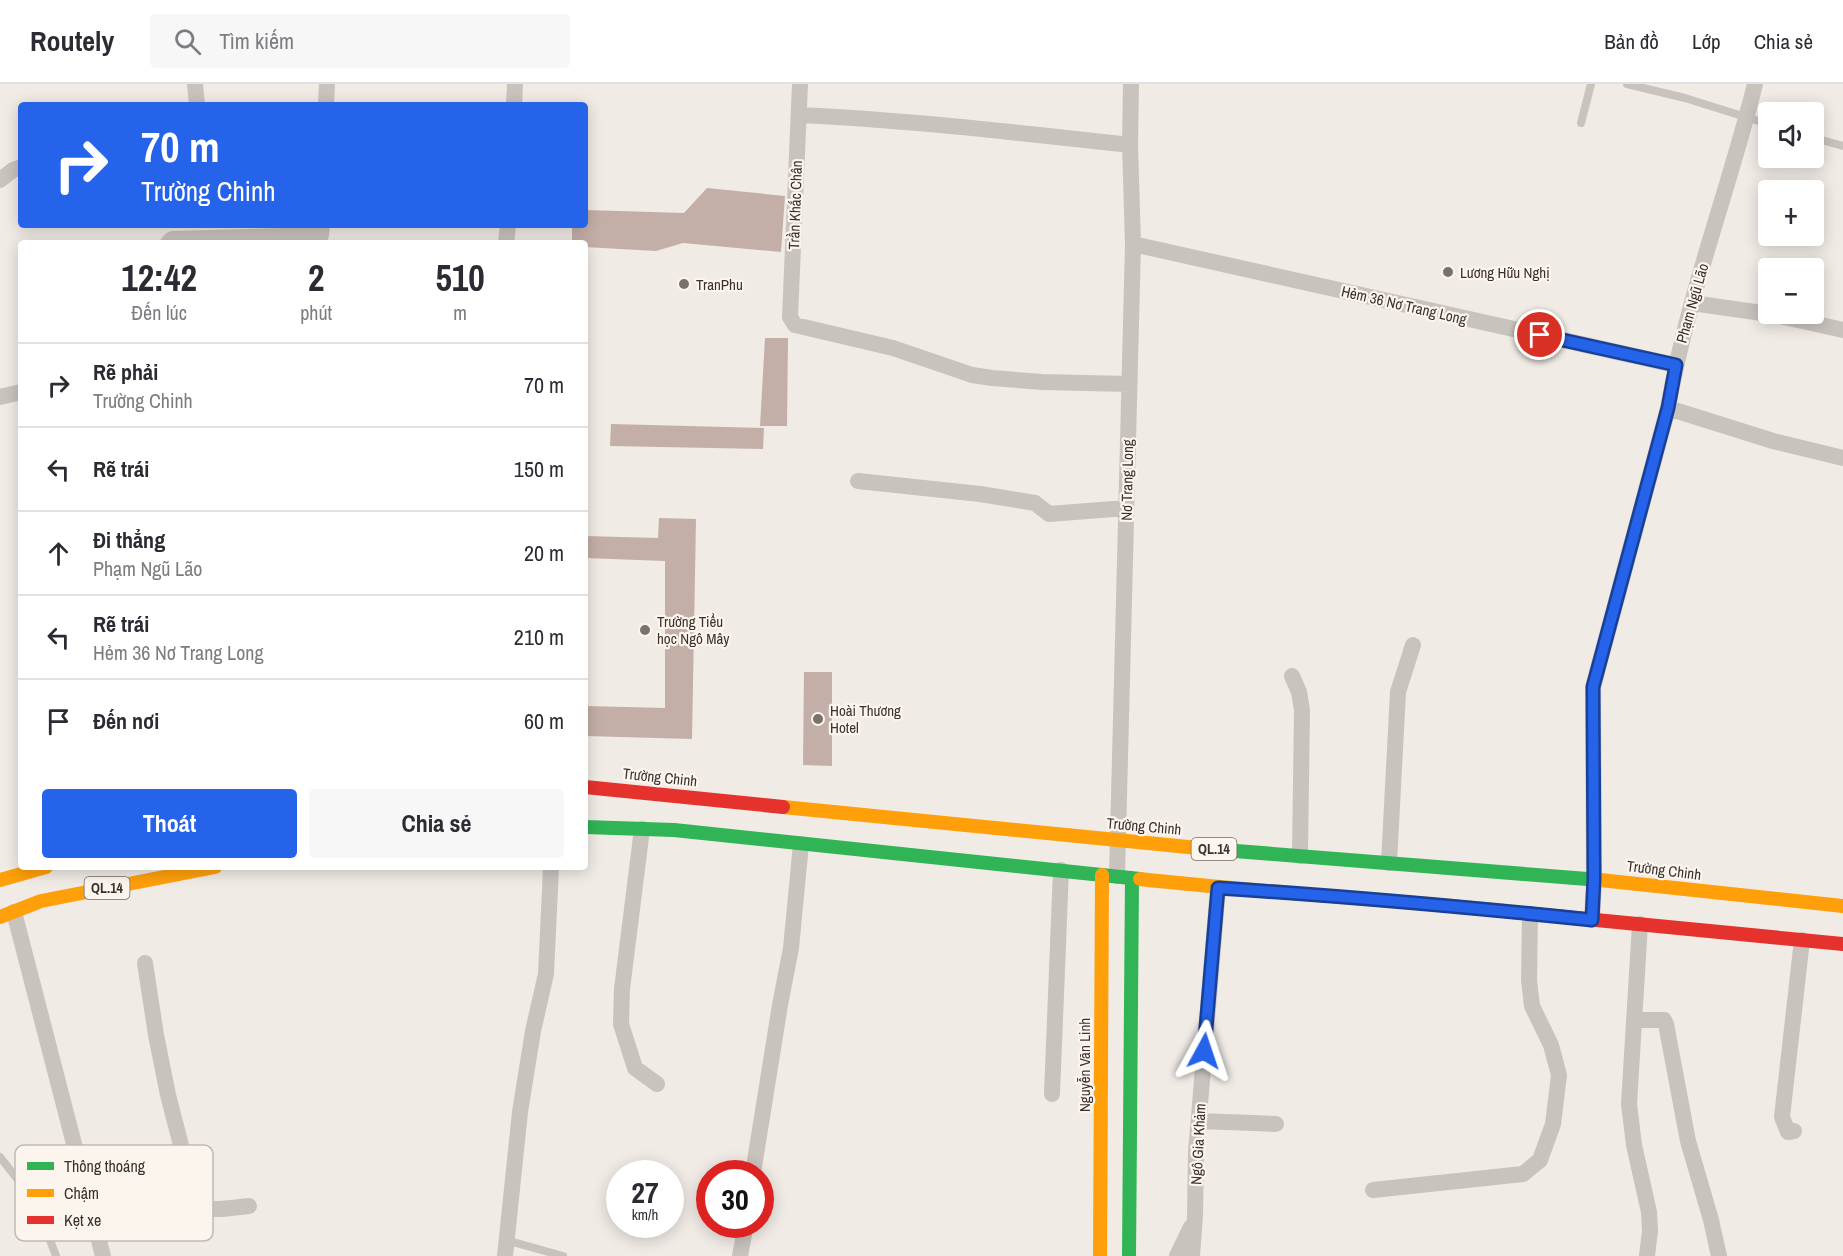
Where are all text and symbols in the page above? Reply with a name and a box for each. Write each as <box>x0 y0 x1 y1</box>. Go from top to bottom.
search box <box>150 14 570 68</box>
text: Routely <box>30 22 114 60</box>
icon: search <box>171 25 204 58</box>
text: Tìm kiếm <box>219 26 294 56</box>
text: Bản đồ <box>1604 27 1659 56</box>
text: Lớp <box>1692 27 1721 56</box>
text: Chia sẻ <box>1754 27 1813 56</box>
map controls <box>1758 102 1824 324</box>
button: sound <box>1758 102 1824 168</box>
text: 70 m <box>141 119 220 175</box>
icon: right <box>42 126 120 204</box>
street label: Trần Khắc Chân <box>783 160 807 250</box>
text: Trường Chinh <box>141 173 276 209</box>
button: + <box>1758 180 1824 246</box>
text: 12:42 <box>121 254 197 302</box>
text: 2 <box>308 254 324 302</box>
text: 510 <box>435 254 485 302</box>
button: − <box>1758 258 1824 324</box>
street label: Phạm Ngũ Lão <box>1671 261 1713 345</box>
place label: Lương Hữu Nghị <box>1460 262 1550 283</box>
marker: Lương Hữu Nghị <box>1441 265 1455 279</box>
place label: TranPhu <box>696 274 743 295</box>
marker: TranPhu <box>677 277 691 291</box>
street label: Hẻm 36 Nơ Trang Long <box>1339 280 1469 330</box>
text: Đến lúc <box>131 299 187 326</box>
text: phút <box>300 299 332 326</box>
text: m <box>453 299 467 326</box>
pin <box>1514 309 1565 360</box>
icon: arrive <box>1523 318 1556 351</box>
text: Rẽ phải <box>93 357 158 387</box>
icon: right <box>42 369 75 402</box>
text: 70 m <box>524 370 564 400</box>
text: Trường Chinh <box>93 387 193 414</box>
street label: Nơ Trang Long <box>1116 439 1138 521</box>
icon: left <box>42 453 75 486</box>
text: Rẽ trái <box>93 454 149 484</box>
text: 150 m <box>514 454 564 484</box>
text: Đi thẳng <box>93 525 165 555</box>
icon: ahead <box>42 537 75 570</box>
text: 20 m <box>524 538 564 568</box>
text: Phạm Ngũ Lão <box>93 555 202 582</box>
text: Rẽ trái <box>93 609 149 639</box>
place label: Trường Tiểu học Ngô Mây <box>657 611 730 649</box>
icon: left <box>42 621 75 654</box>
text: 210 m <box>514 622 564 652</box>
marker: Trường Tiểu học Ngô Mây <box>638 623 652 637</box>
text: Hẻm 36 Nơ Trang Long <box>93 639 264 666</box>
place label: Hoài Thương Hotel <box>830 700 901 738</box>
icon: arrive <box>42 705 75 738</box>
text: Đến nơi <box>93 706 159 736</box>
text: 60 m <box>524 706 564 736</box>
marker: Hoài Thương Hotel <box>811 712 825 726</box>
street label: Trường Chinh <box>622 763 698 791</box>
button: Thoát <box>42 789 297 858</box>
button: Chia sẻ <box>309 789 564 858</box>
street label: Trường Chinh <box>1106 812 1182 840</box>
road number: QL.14 <box>1192 838 1236 860</box>
street label: Trường Chinh <box>1626 855 1702 885</box>
road number: QL.14 <box>84 877 130 899</box>
street label: Nguyễn Văn Linh <box>1074 1018 1095 1112</box>
position arrow <box>1172 1019 1236 1083</box>
street label: Ngô Gia Khảm <box>1185 1103 1211 1185</box>
legend <box>15 1145 213 1241</box>
text: Thông thoáng <box>64 1155 146 1177</box>
speed limit sign: 30 <box>696 1160 774 1238</box>
text: 27 <box>631 1172 659 1212</box>
text: Chậm <box>64 1182 99 1204</box>
text: km/h <box>632 1204 658 1225</box>
text: Kẹt xe <box>64 1209 101 1231</box>

